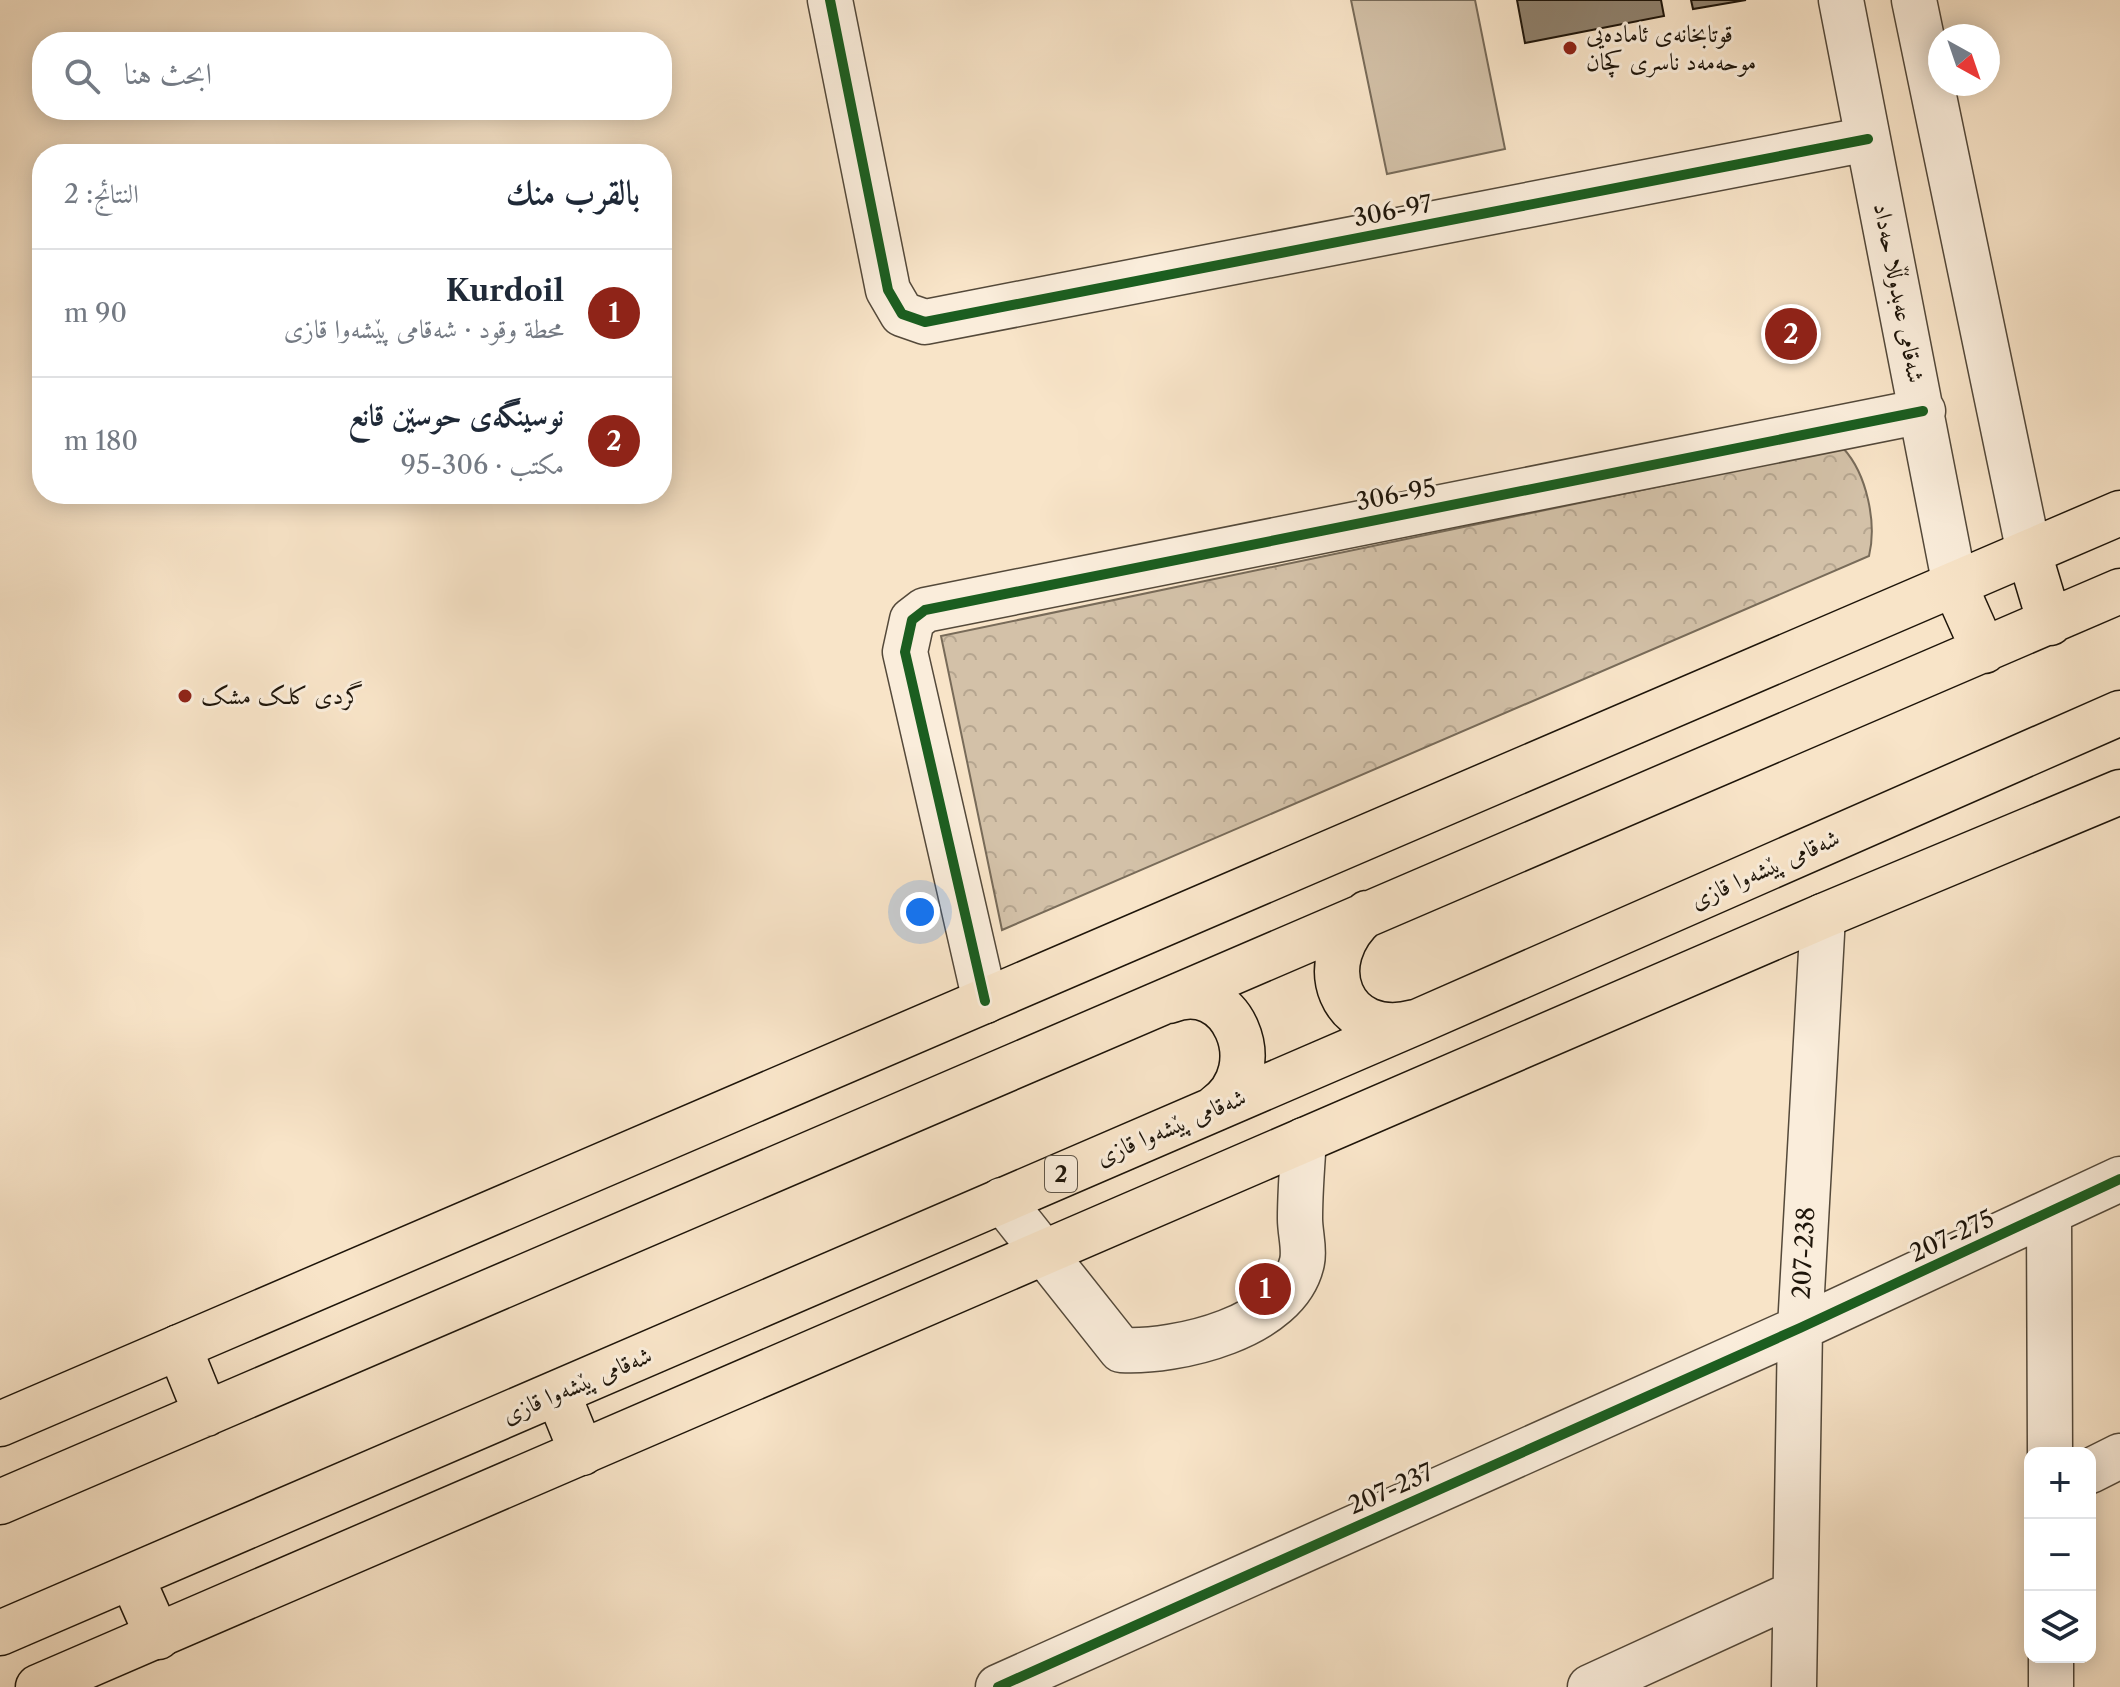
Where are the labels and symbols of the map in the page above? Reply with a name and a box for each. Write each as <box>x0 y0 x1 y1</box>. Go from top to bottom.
place label: قوتابخانەی ئامادەیی موحەمەد ناسری کچان <box>1586 19 1756 78</box>
north arrow <box>1928 24 2000 96</box>
marker: قوتابخانەی ئامادەیی موحەمەد ناسری کچان <box>1561 39 1579 57</box>
street label: 306-97 <box>1351 189 1435 232</box>
street label: شەقامی عەبدوڵڵا حەداد <box>1868 200 1931 385</box>
pin: 2 <box>1765 304 1817 364</box>
street label: 306-95 <box>1354 473 1438 516</box>
place label: گردی کلک مشک <box>201 680 364 711</box>
marker: گردی کلک مشک <box>176 687 194 705</box>
street label: شەقامی پێشەوا قازی <box>1686 823 1845 916</box>
your location <box>900 892 940 932</box>
street label: شەقامی پێشەوا قازی <box>1091 1082 1251 1173</box>
road number: 2 <box>1045 1156 1077 1192</box>
street label: 207-275 <box>1905 1203 1999 1268</box>
street label: 207-238 <box>1787 1206 1820 1300</box>
pin: 1 <box>1239 1259 1291 1319</box>
street label: شەقامی پێشەوا قازی <box>497 1340 657 1431</box>
street label: 207-237 <box>1344 1457 1438 1520</box>

